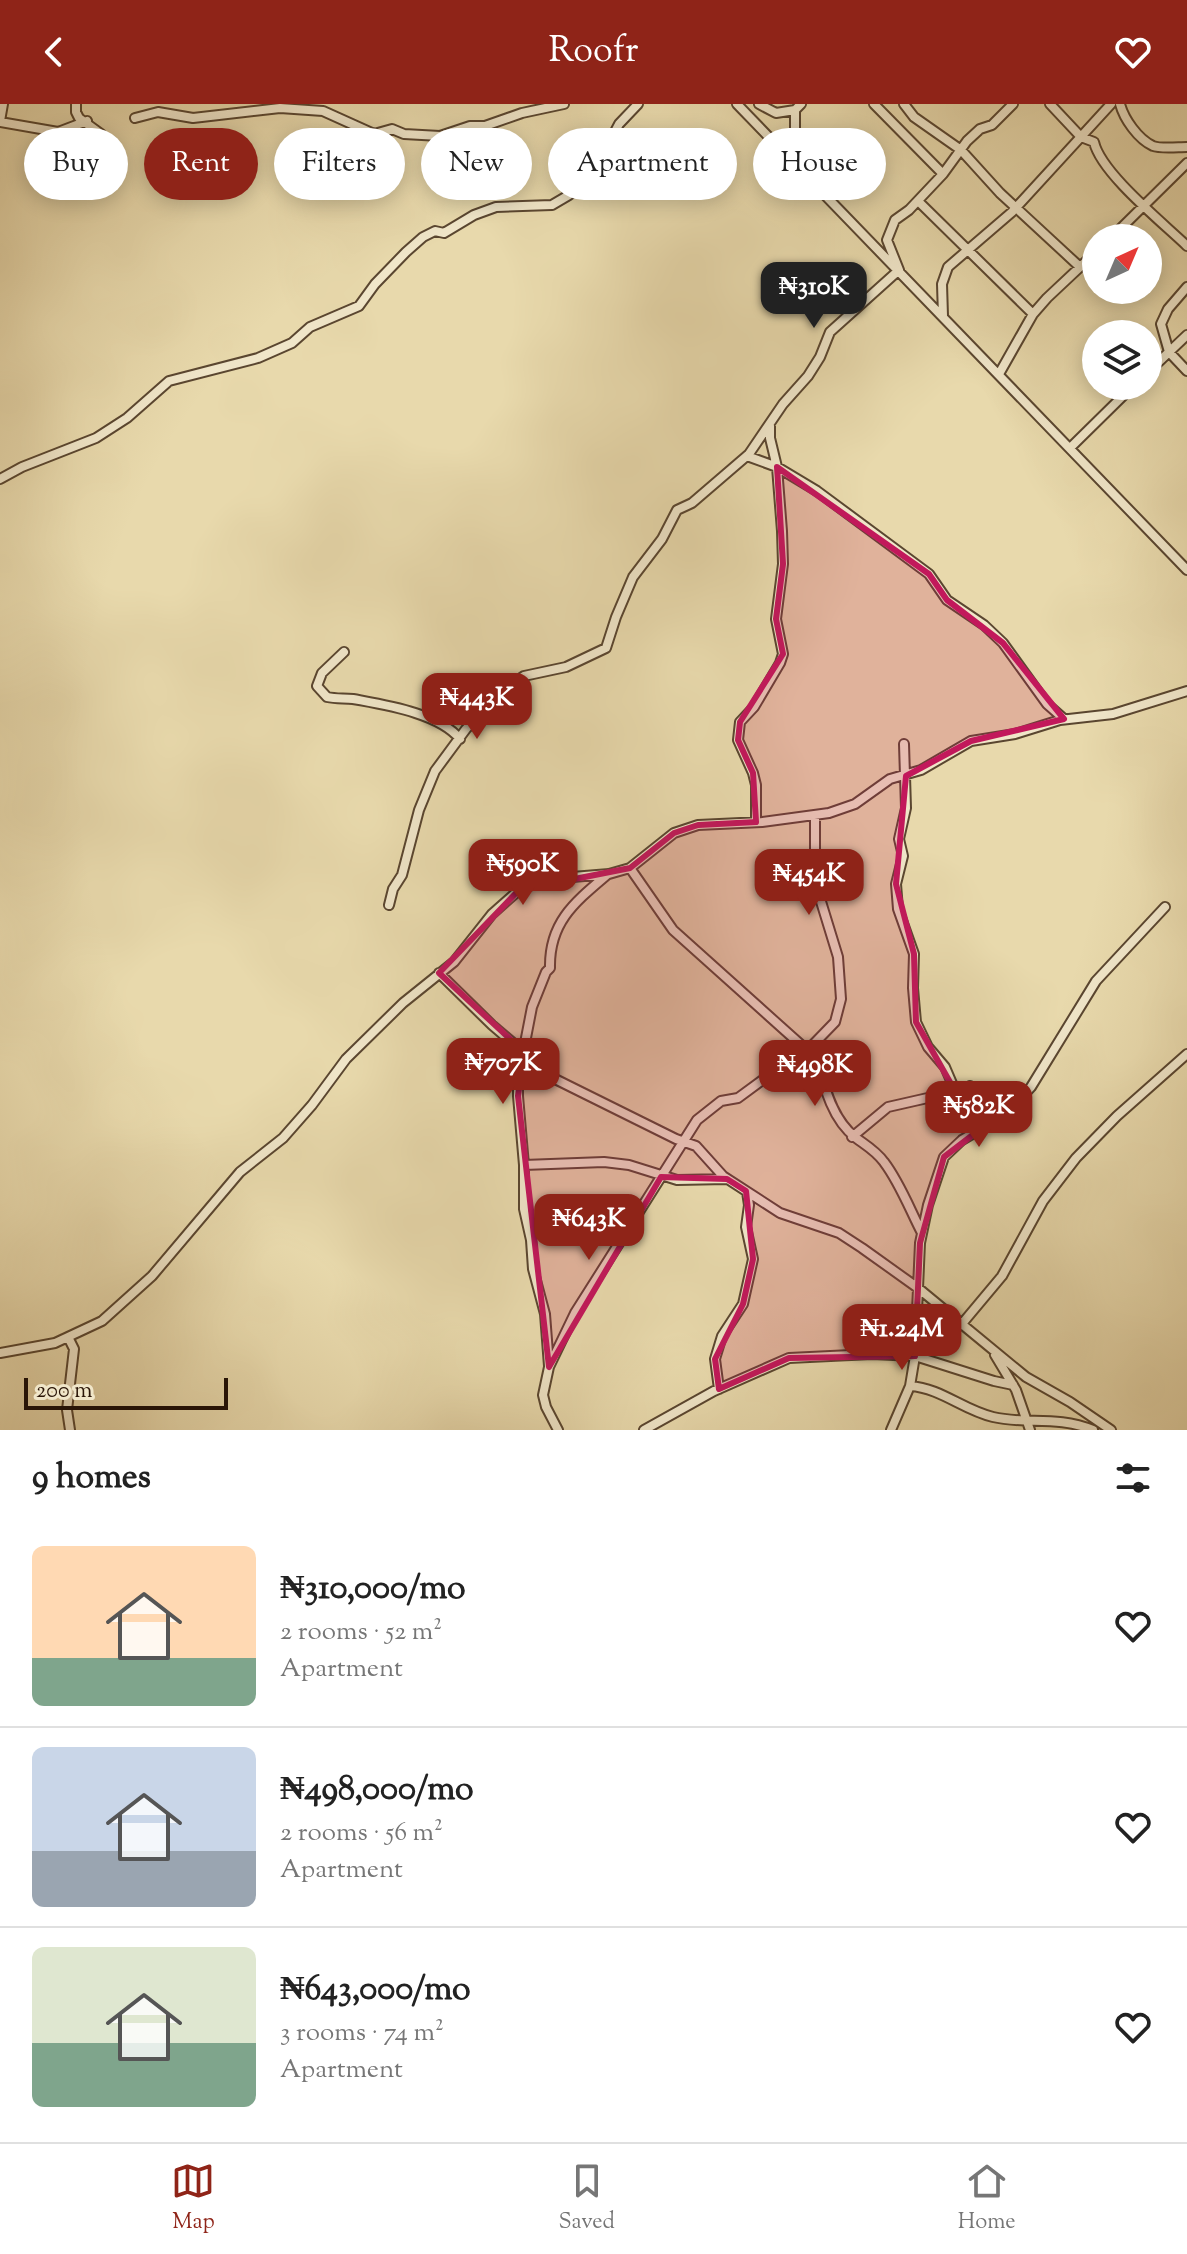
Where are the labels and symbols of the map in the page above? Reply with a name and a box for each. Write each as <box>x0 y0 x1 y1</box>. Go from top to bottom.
north arrow <box>1082 224 1162 304</box>
pin: ₦310K <box>758 262 870 330</box>
pin: ₦443K <box>421 673 533 741</box>
pin: ₦590K <box>467 839 579 907</box>
pin: ₦454K <box>753 849 865 917</box>
pin: ₦707K <box>447 1038 559 1106</box>
pin: ₦498K <box>759 1040 871 1108</box>
pin: ₦582K <box>923 1081 1035 1149</box>
pin: ₦643K <box>533 1194 645 1262</box>
pin: ₦1.24M <box>837 1304 967 1372</box>
scale bar <box>24 1374 228 1410</box>

